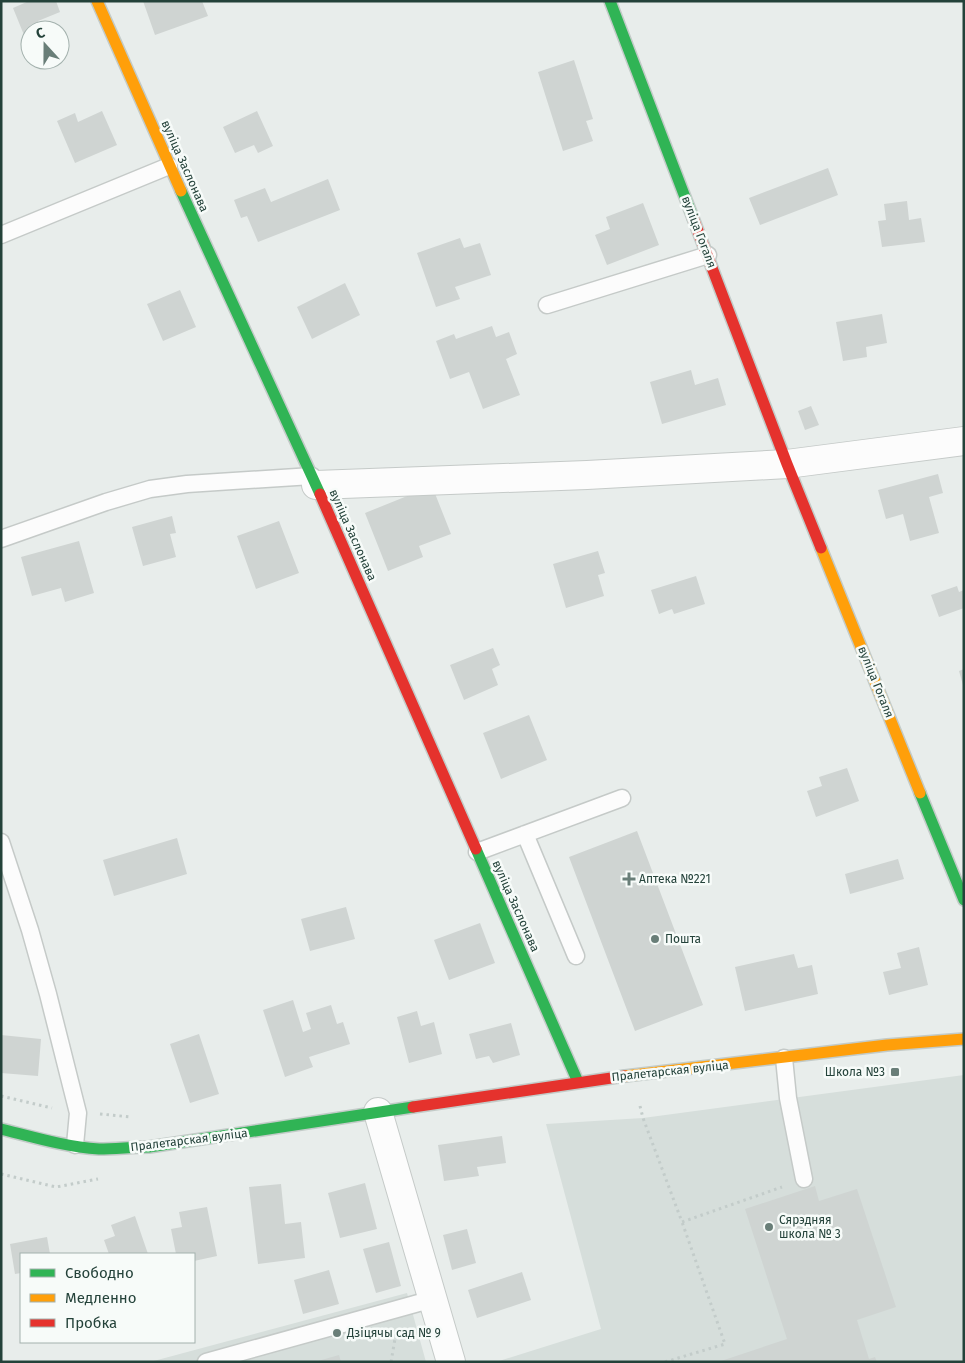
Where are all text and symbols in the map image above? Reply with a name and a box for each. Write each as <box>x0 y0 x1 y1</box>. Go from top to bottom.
north arrow <box>20 20 70 70</box>
text: С <box>34 24 47 43</box>
street label: вуліца Заслонава <box>159 118 211 214</box>
street label: вуліца Гогаля <box>679 194 719 270</box>
street label: вуліца Заслонава <box>327 487 379 583</box>
street label: вуліца Гогаля <box>855 644 897 720</box>
street label: вуліца Заслонава <box>490 858 542 954</box>
place label: Аптека №221 <box>639 872 711 886</box>
marker: Аптека №221 <box>623 873 635 885</box>
place label: Пошта <box>665 932 701 946</box>
marker: Пошта <box>649 933 661 945</box>
street label: Пралетарская вуліца <box>611 1058 729 1084</box>
place label: Школа №3 <box>825 1065 885 1079</box>
marker: Школа №3 <box>889 1066 901 1078</box>
street label: Пралетарская вуліца <box>130 1126 248 1154</box>
place label: Сярэдняя школа № 3 <box>779 1213 841 1241</box>
marker: Сярэдняя школа № 3 <box>763 1221 775 1233</box>
legend <box>20 1253 195 1343</box>
text: Свободно <box>65 1264 134 1282</box>
text: Медленно <box>65 1289 137 1307</box>
text: Пробка <box>65 1314 117 1332</box>
place label: Дзіцячы сад № 9 <box>346 1326 441 1340</box>
marker: Дзіцячы сад № 9 <box>331 1327 343 1339</box>

